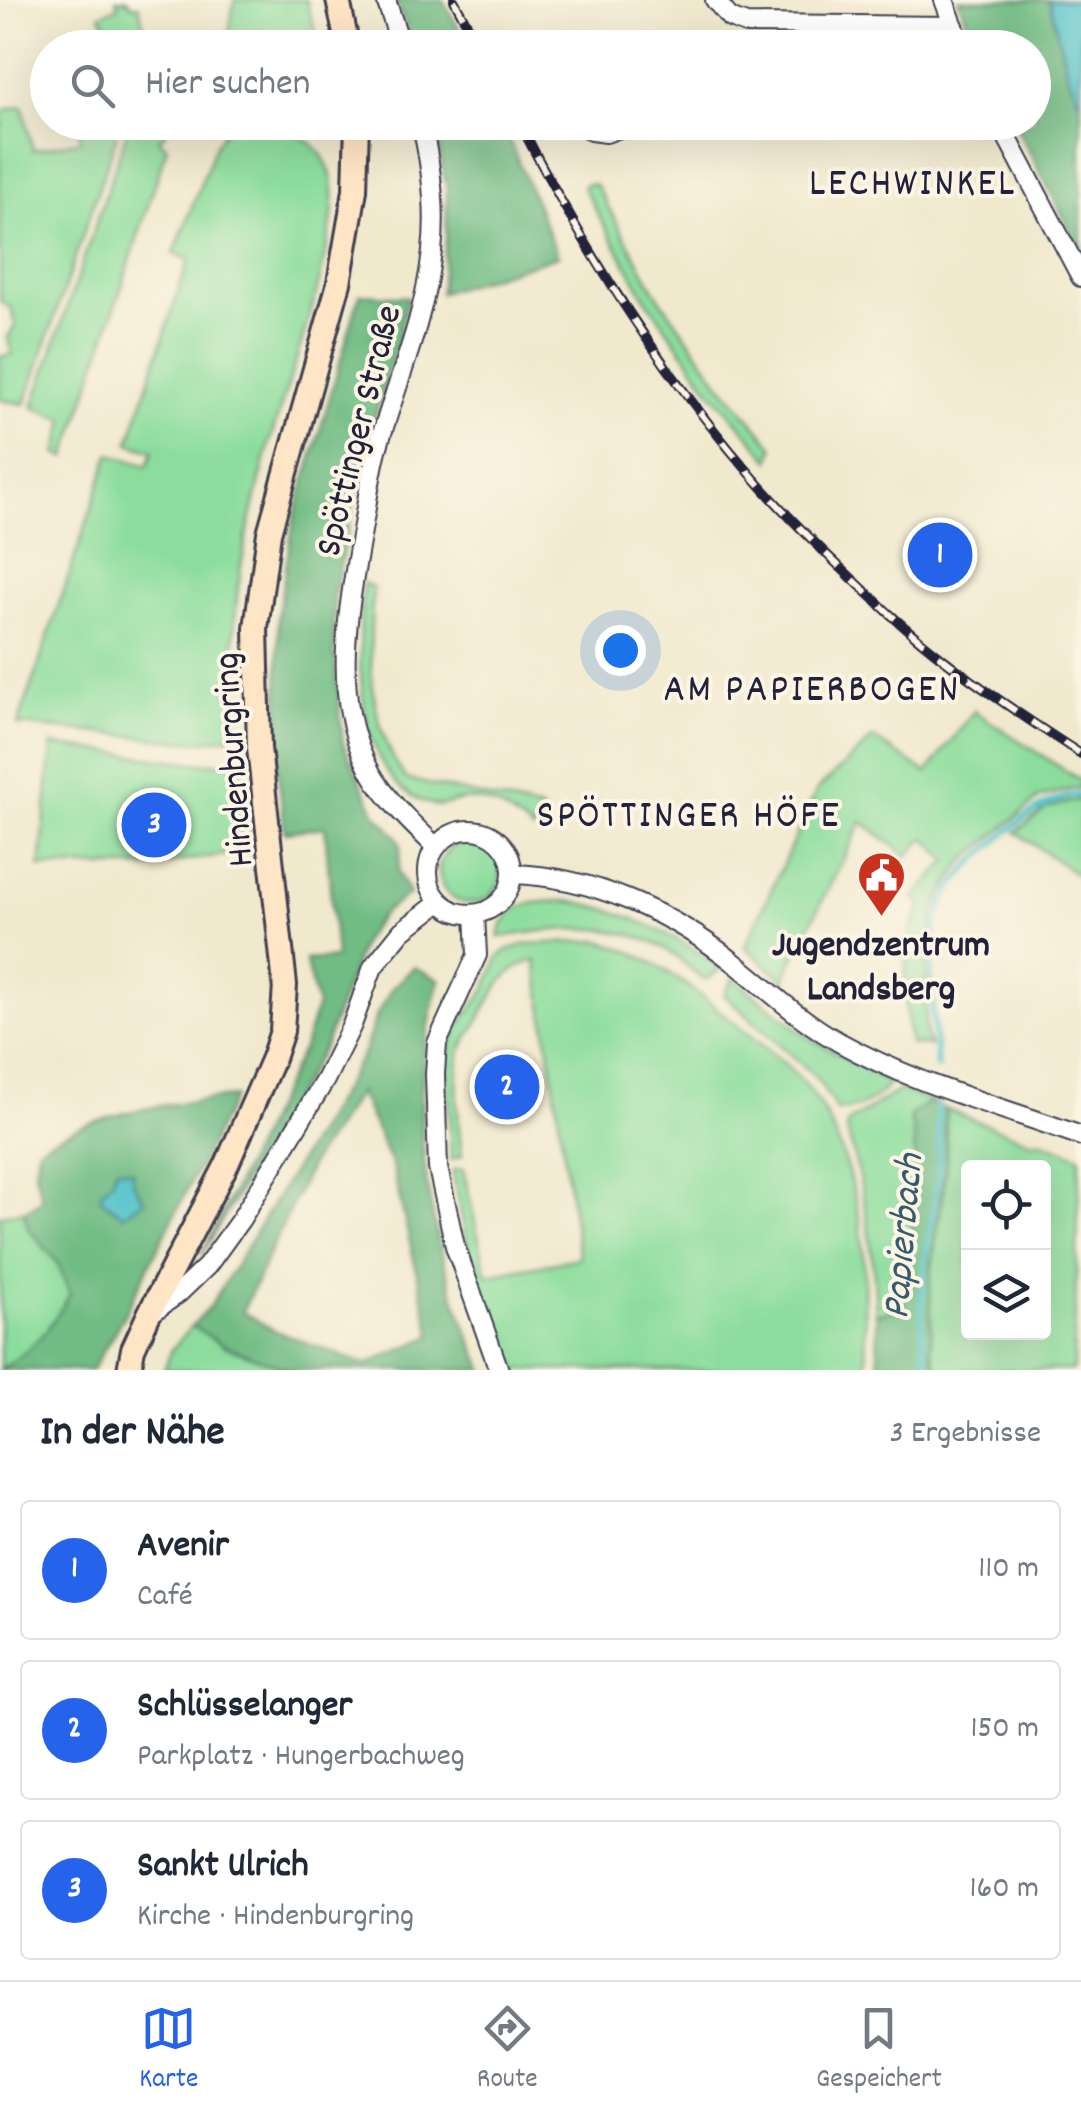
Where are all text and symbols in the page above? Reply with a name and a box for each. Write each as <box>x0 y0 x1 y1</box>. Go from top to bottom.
search box <box>30 30 1051 140</box>
icon: search <box>65 58 120 113</box>
text: Hier suchen <box>145 58 310 113</box>
district label: LECHWINKEL <box>809 158 1017 215</box>
street label: Spöttinger Straße <box>304 300 419 563</box>
pin: 1 <box>908 518 972 592</box>
your location <box>595 625 646 676</box>
street label: Hindenburgring <box>202 651 271 869</box>
district label: AM PAPIERBOGEN <box>663 664 961 721</box>
pin: 3 <box>122 788 186 862</box>
district label: SPÖTTINGER HÖFE <box>537 790 841 847</box>
public building icon: Jugendzentrum Landsberg <box>855 850 907 918</box>
place label: Jugendzentrum Landsberg <box>772 920 990 1019</box>
pin: 2 <box>474 1050 540 1124</box>
water label: Papierbach <box>871 1150 942 1322</box>
map controls <box>961 1160 1051 1340</box>
button: locate <box>961 1160 1051 1250</box>
button: layers <box>961 1250 1051 1340</box>
text: In der Nähe <box>40 1405 225 1465</box>
text: 3 Ergebnisse <box>889 1412 1041 1458</box>
text: Avenir <box>137 1520 229 1575</box>
text: 1 <box>71 1547 78 1593</box>
text: 110 m <box>978 1547 1039 1593</box>
text: Café <box>137 1575 193 1621</box>
text: Schlüsselanger <box>137 1680 352 1735</box>
text: 2 <box>68 1707 81 1753</box>
text: 150 m <box>970 1707 1039 1753</box>
text: Parkplatz · Hungerbachweg <box>137 1735 465 1781</box>
text: Sankt Ulrich <box>137 1840 309 1895</box>
text: 3 <box>67 1867 82 1913</box>
text: 160 m <box>970 1867 1039 1913</box>
text: Kirche · Hindenburgring <box>137 1895 414 1941</box>
tab: Karte <box>139 2001 198 2101</box>
tab: Route <box>477 2001 538 2101</box>
tab: Gespeichert <box>816 2001 942 2101</box>

